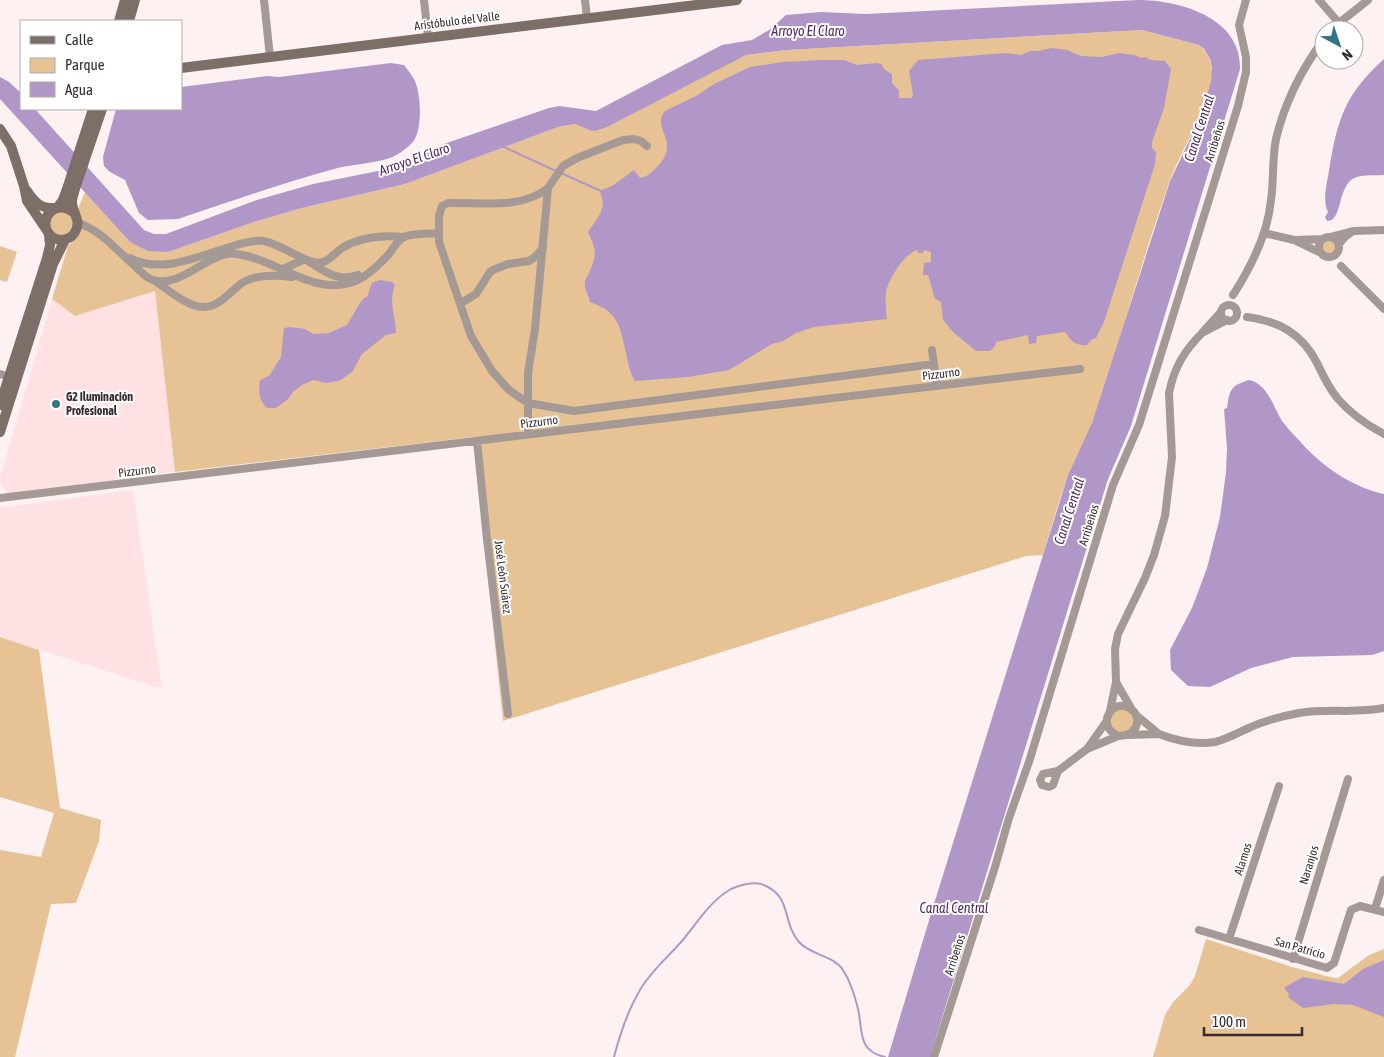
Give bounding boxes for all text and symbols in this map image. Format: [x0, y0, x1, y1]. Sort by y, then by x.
street label: Aristóbulo del Valle [413, 9, 501, 33]
legend [20, 20, 182, 110]
north arrow [1314, 20, 1364, 70]
water label: Arroyo El Claro [770, 23, 845, 39]
text: Calle [65, 31, 94, 48]
text: N [1339, 46, 1356, 64]
text: Parque [65, 56, 105, 73]
text: Agua [65, 81, 93, 98]
water label: Canal Central [1181, 92, 1217, 163]
street label: Arribeños [1202, 119, 1228, 163]
water label: Arroyo El Claro [376, 139, 452, 179]
street label: Pizzurno [921, 365, 961, 383]
place label: G2 Iluminación Profesional [66, 390, 133, 418]
marker: G2 Iluminación Profesional [50, 398, 62, 410]
street label: Pizzurno [519, 413, 559, 431]
street label: Pizzurno [117, 462, 157, 480]
water label: Canal Central [1051, 475, 1087, 546]
street label: Arribeños [1076, 503, 1102, 547]
street label: José León Suárez [492, 540, 515, 615]
street label: Alamos [1231, 841, 1255, 877]
street label: Naranjos [1296, 844, 1322, 886]
water label: Canal Central [919, 900, 989, 916]
street label: Arribeños [942, 933, 968, 977]
street label: San Patricio [1273, 934, 1327, 962]
scale bar [1204, 1004, 1302, 1036]
text: 100 m [1212, 1013, 1246, 1030]

